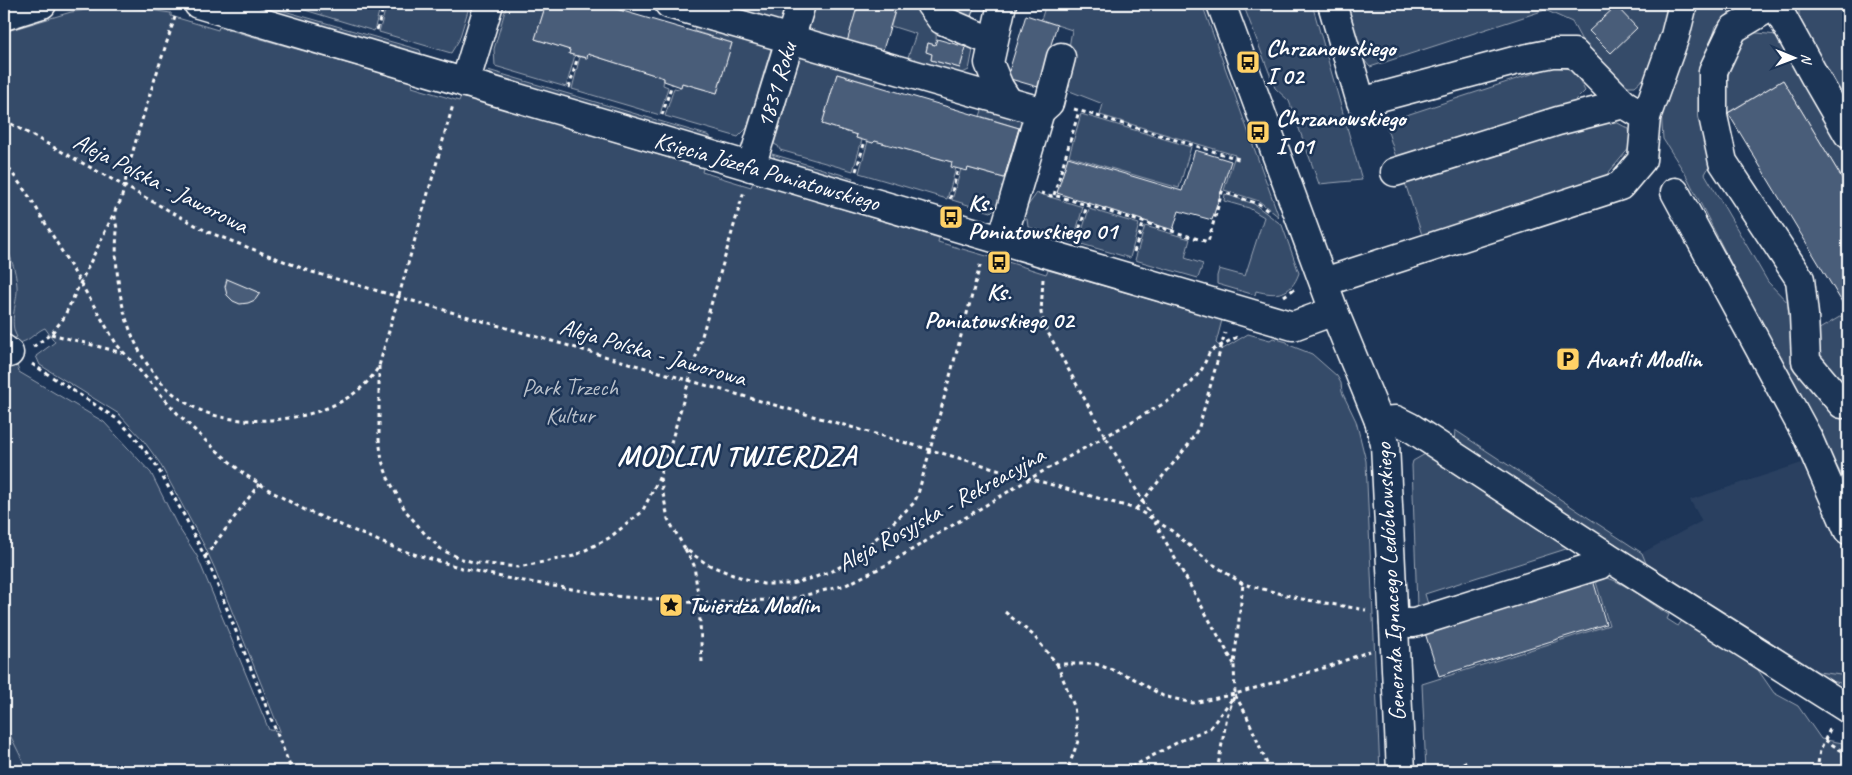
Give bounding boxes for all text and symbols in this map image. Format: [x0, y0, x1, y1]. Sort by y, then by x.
north arrow [1770, 32, 1820, 82]
place label: Chrzanowskiego I 02 [1266, 33, 1398, 91]
street label: 1831 Roku [749, 37, 804, 131]
bus stop icon: Chrzanowskiego I 02 [1235, 49, 1261, 75]
text: N [1798, 54, 1815, 65]
place label: Chrzanowskiego I 01 [1276, 103, 1408, 161]
bus stop icon: Chrzanowskiego I 01 [1245, 119, 1271, 145]
street label: Księcia Józefa Poniatowskiego [651, 125, 884, 218]
street label: Aleja Polska - Jaworowa [69, 126, 255, 241]
place label: Ks. Poniatowskiego 01 [968, 188, 1120, 246]
bus stop icon: Ks. Poniatowskiego 01 [938, 204, 964, 230]
bus stop icon: Ks. Poniatowskiego 02 [986, 249, 1012, 275]
place label: Ks. Poniatowskiego 02 [925, 277, 1076, 335]
street label: Aleja Polska - Jaworowa [556, 311, 751, 393]
place label: Avanti Modlin [1586, 344, 1704, 374]
parking icon: Avanti Modlin [1555, 346, 1581, 372]
park label: Park Trzech Kultur [522, 372, 619, 430]
district label: MODLIN TWIERDZA [617, 437, 858, 474]
street label: Aleja Rosyjska - Rekreacyjna [832, 439, 1051, 578]
street label: Generała Ignacego Ledóchowskiego [1368, 441, 1412, 722]
place label: Twierdza Modlin [688, 590, 820, 620]
place icon: Twierdza Modlin [658, 592, 684, 618]

